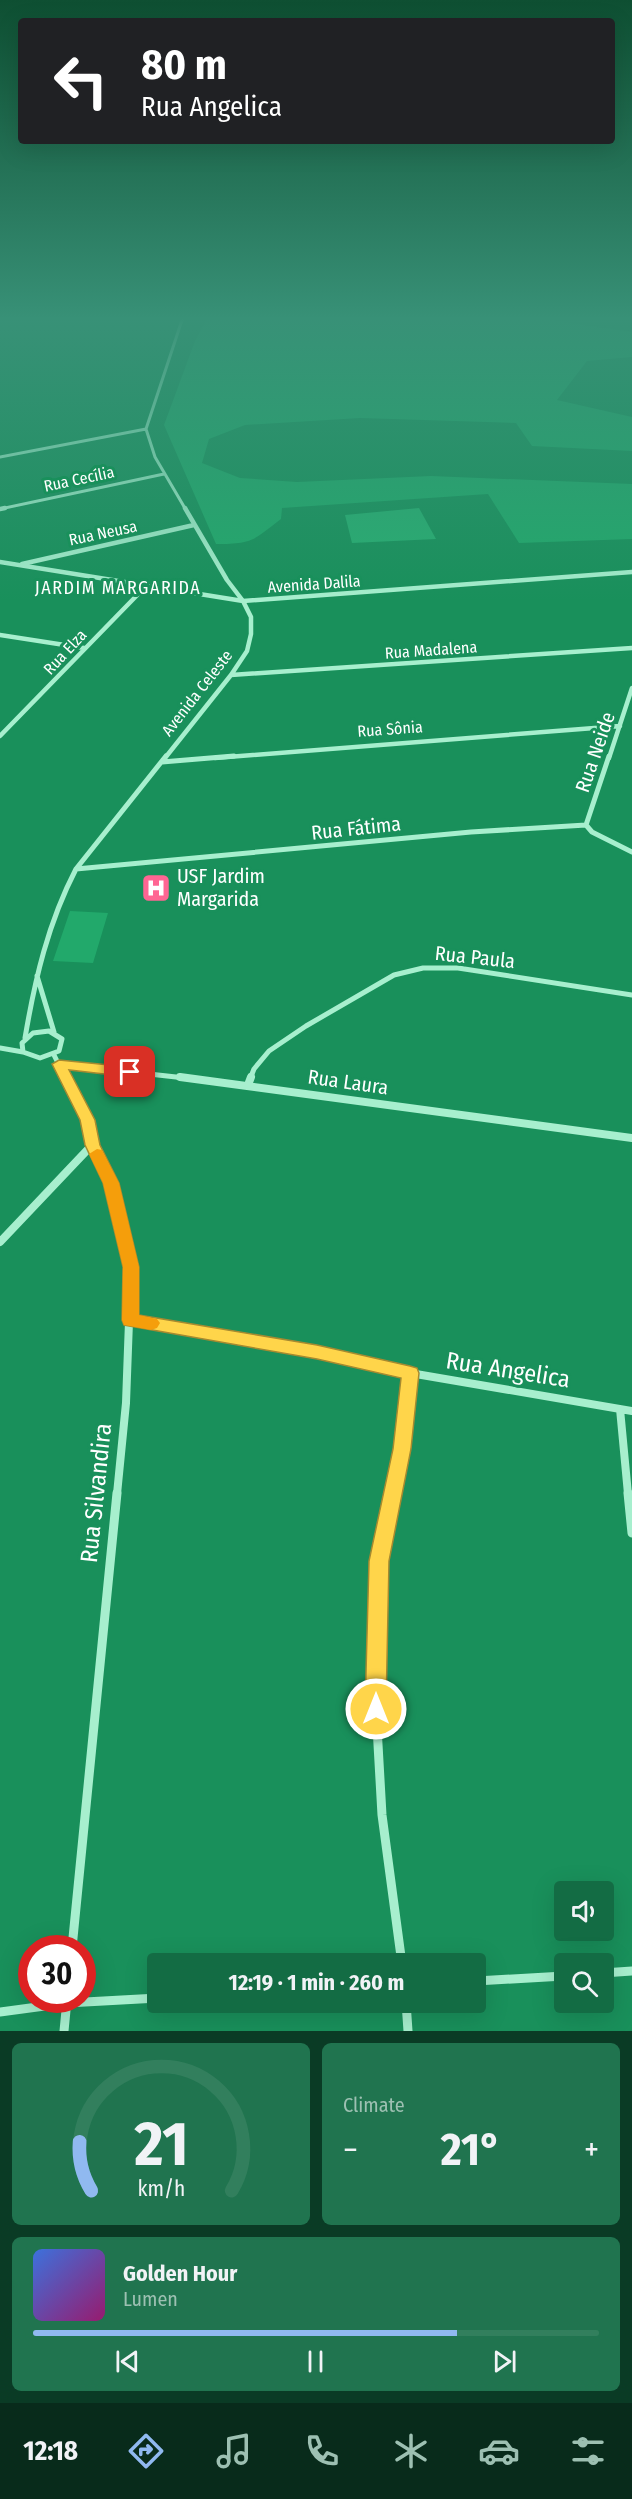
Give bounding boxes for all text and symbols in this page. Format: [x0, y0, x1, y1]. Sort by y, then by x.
text: 80 m [141, 40, 227, 90]
icon: left [42, 42, 120, 120]
text: Rua Angelica [141, 91, 282, 123]
street label: Rua Cecília [42, 462, 116, 496]
street label: Rua Neusa [67, 516, 139, 549]
street label: Avenida Dalila [267, 571, 361, 597]
district label: JARDIM MARGARIDA [35, 577, 201, 599]
street label: Rua Elza [39, 626, 91, 678]
street label: Rua Madalena [384, 637, 478, 663]
street label: Avenida Celeste [158, 646, 236, 740]
street label: Rua Neide [570, 709, 620, 795]
street label: Rua Sônia [357, 717, 423, 741]
street label: Rua Fátima [310, 811, 402, 845]
place label: USF Jardim Margarida [177, 864, 265, 911]
hospital icon: USF Jardim Margarida [140, 872, 172, 904]
street label: Rua Paula [434, 941, 516, 973]
pin [104, 1046, 155, 1097]
icon: arrive [113, 1055, 146, 1088]
street label: Rua Laura [306, 1064, 390, 1100]
street label: Rua Angelica [444, 1346, 572, 1394]
street label: Rua Silvandira [75, 1422, 117, 1564]
position arrow [344, 1677, 408, 1741]
map controls [554, 1881, 614, 2013]
button: sound [554, 1881, 614, 1941]
speed limit sign: 30 [18, 1935, 96, 2013]
button: search [554, 1953, 614, 2013]
text: 12:19 · 1 min · 260 m [229, 1969, 404, 1996]
text: Climate [343, 2093, 405, 2117]
text: 21 [133, 2107, 188, 2182]
text: 21° [441, 2123, 501, 2177]
text: − [343, 2130, 358, 2170]
text: + [584, 2130, 599, 2170]
text: km/h [137, 2176, 185, 2202]
text: Golden Hour [123, 2260, 237, 2287]
text: Lumen [123, 2287, 178, 2311]
icon: previous [111, 2345, 144, 2378]
icon: pause [299, 2345, 332, 2378]
icon: next [488, 2345, 521, 2378]
icon: directions [125, 2430, 167, 2472]
icon: music [213, 2430, 255, 2472]
icon: phone [301, 2430, 343, 2472]
icon: climate [390, 2430, 432, 2472]
icon: car [478, 2430, 520, 2472]
icon: filters [567, 2430, 609, 2472]
text: 12:18 [23, 2435, 78, 2467]

